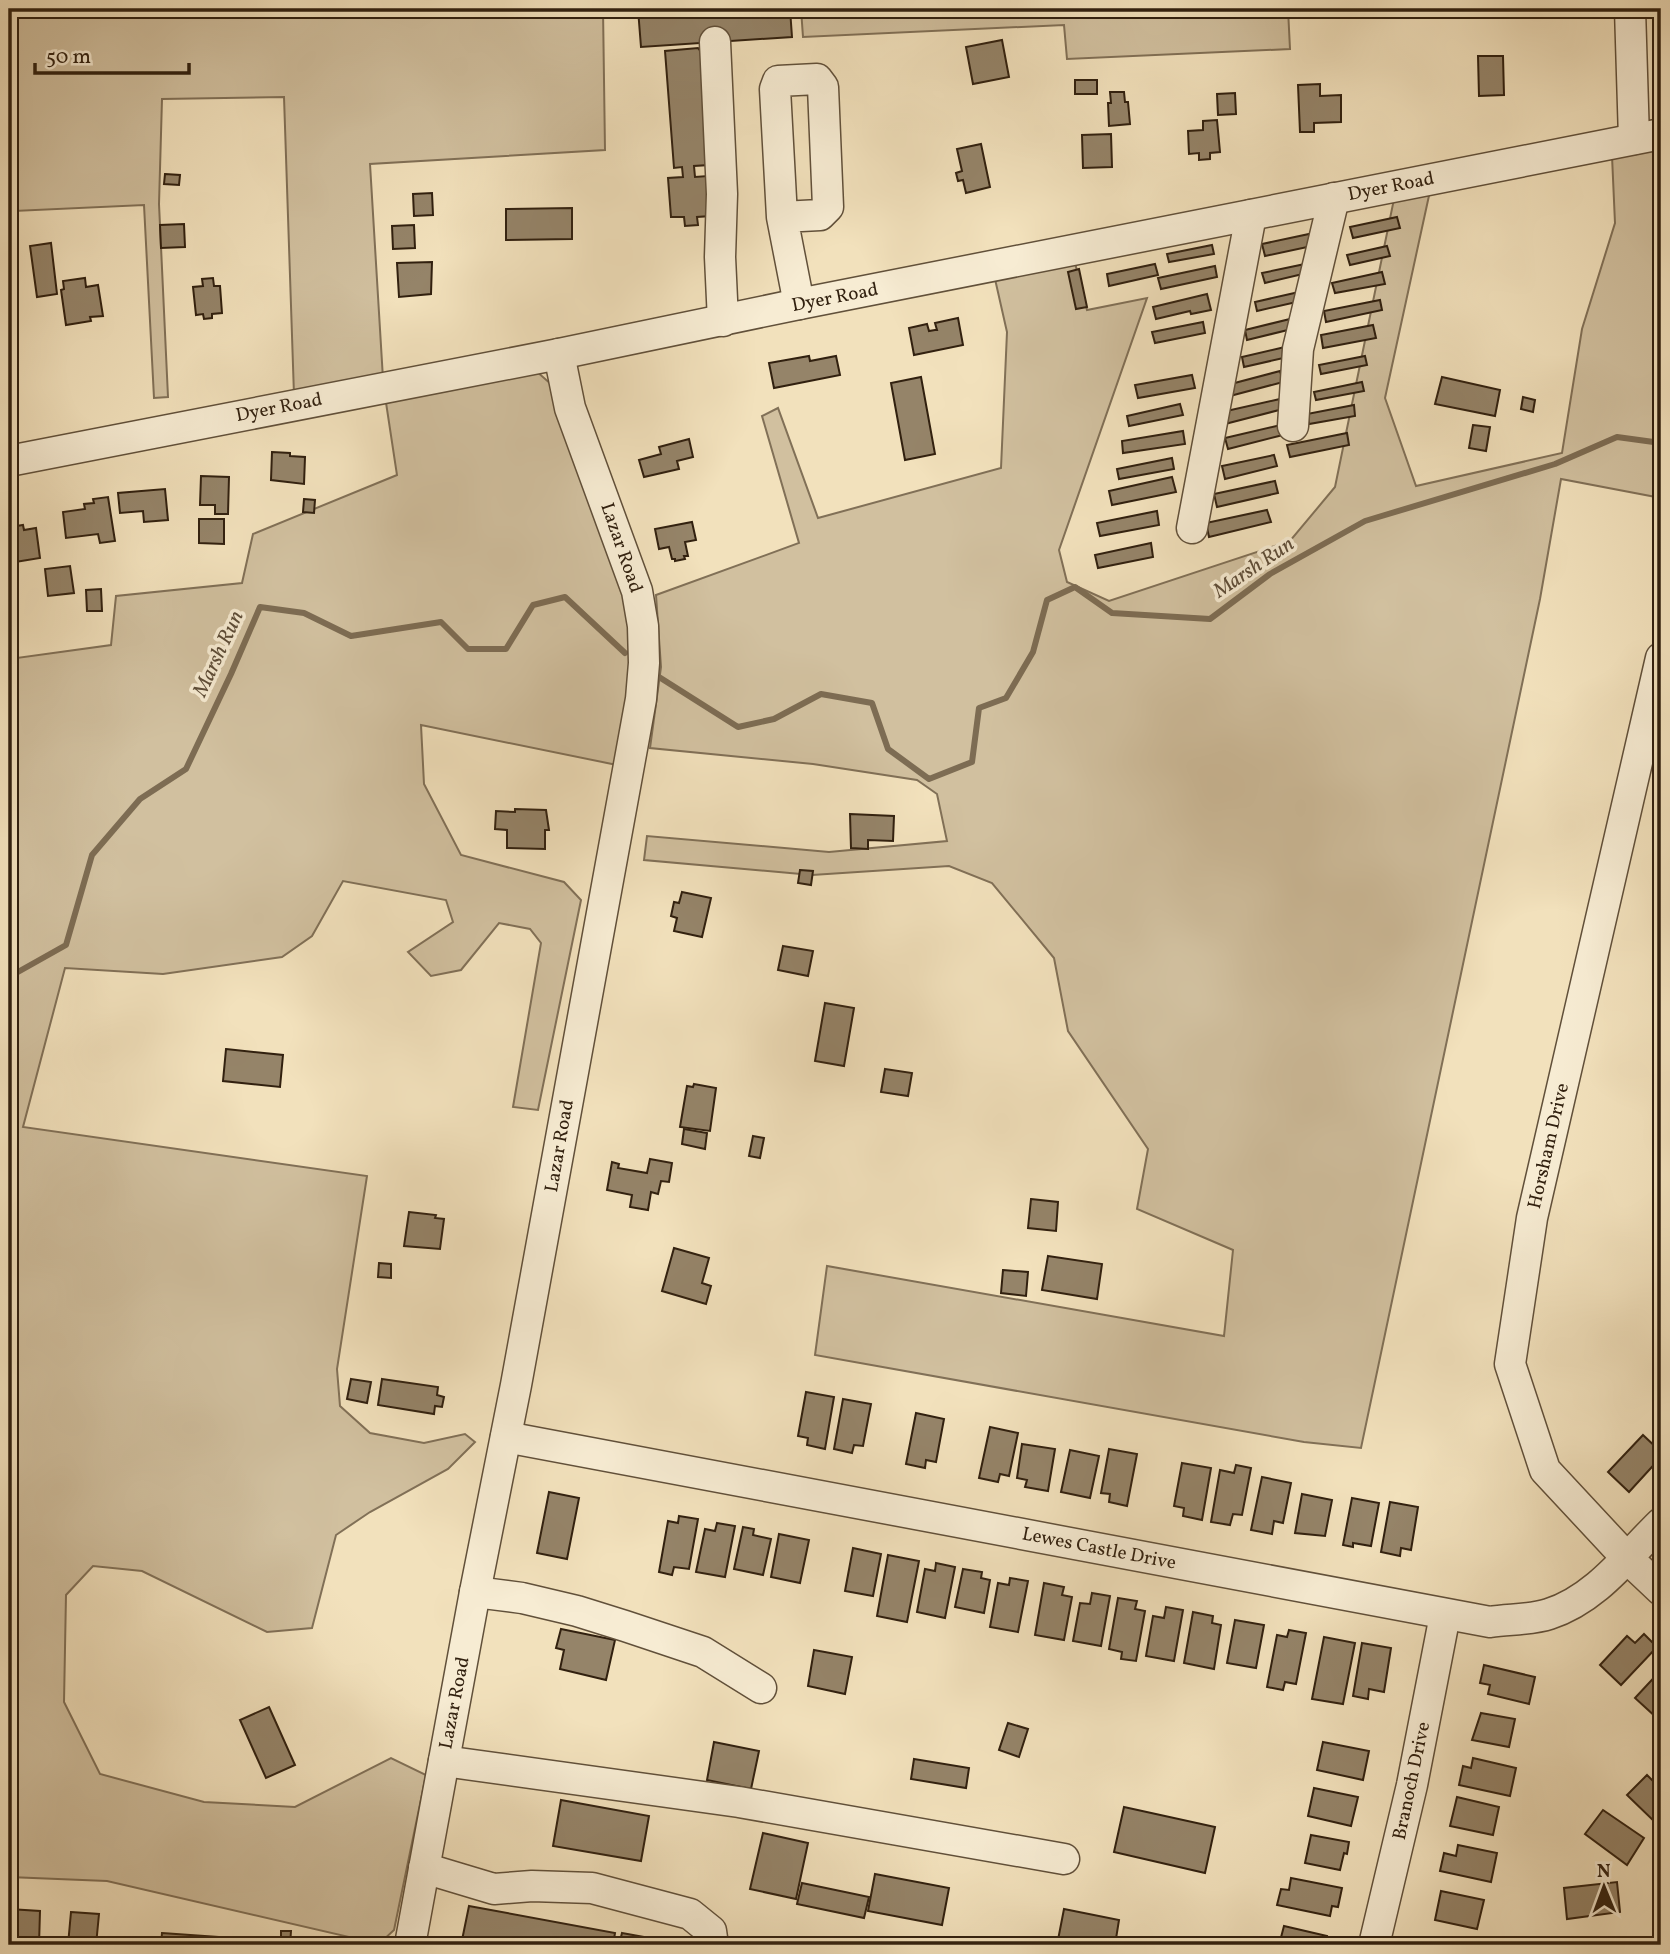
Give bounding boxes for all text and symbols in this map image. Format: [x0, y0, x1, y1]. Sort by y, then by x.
scale bar [35, 32, 189, 76]
text: 50 m [46, 43, 91, 72]
street label: Dyer Road [1346, 166, 1436, 208]
street label: Dyer Road [790, 277, 880, 319]
street label: Dyer Road [234, 387, 324, 429]
street label: Lazar Road [593, 499, 649, 597]
water label: Marsh Run [1207, 530, 1300, 606]
water label: Marsh Run [186, 606, 252, 703]
street label: Horsham Drive [1522, 1081, 1576, 1211]
street label: Lazar Road [539, 1098, 581, 1194]
street label: Lewes Castle Drive [1020, 1521, 1178, 1577]
street label: Lazar Road [433, 1655, 477, 1751]
street label: Branoch Drive [1387, 1719, 1437, 1843]
north arrow [1568, 1853, 1638, 1923]
text: N [1597, 1859, 1611, 1885]

